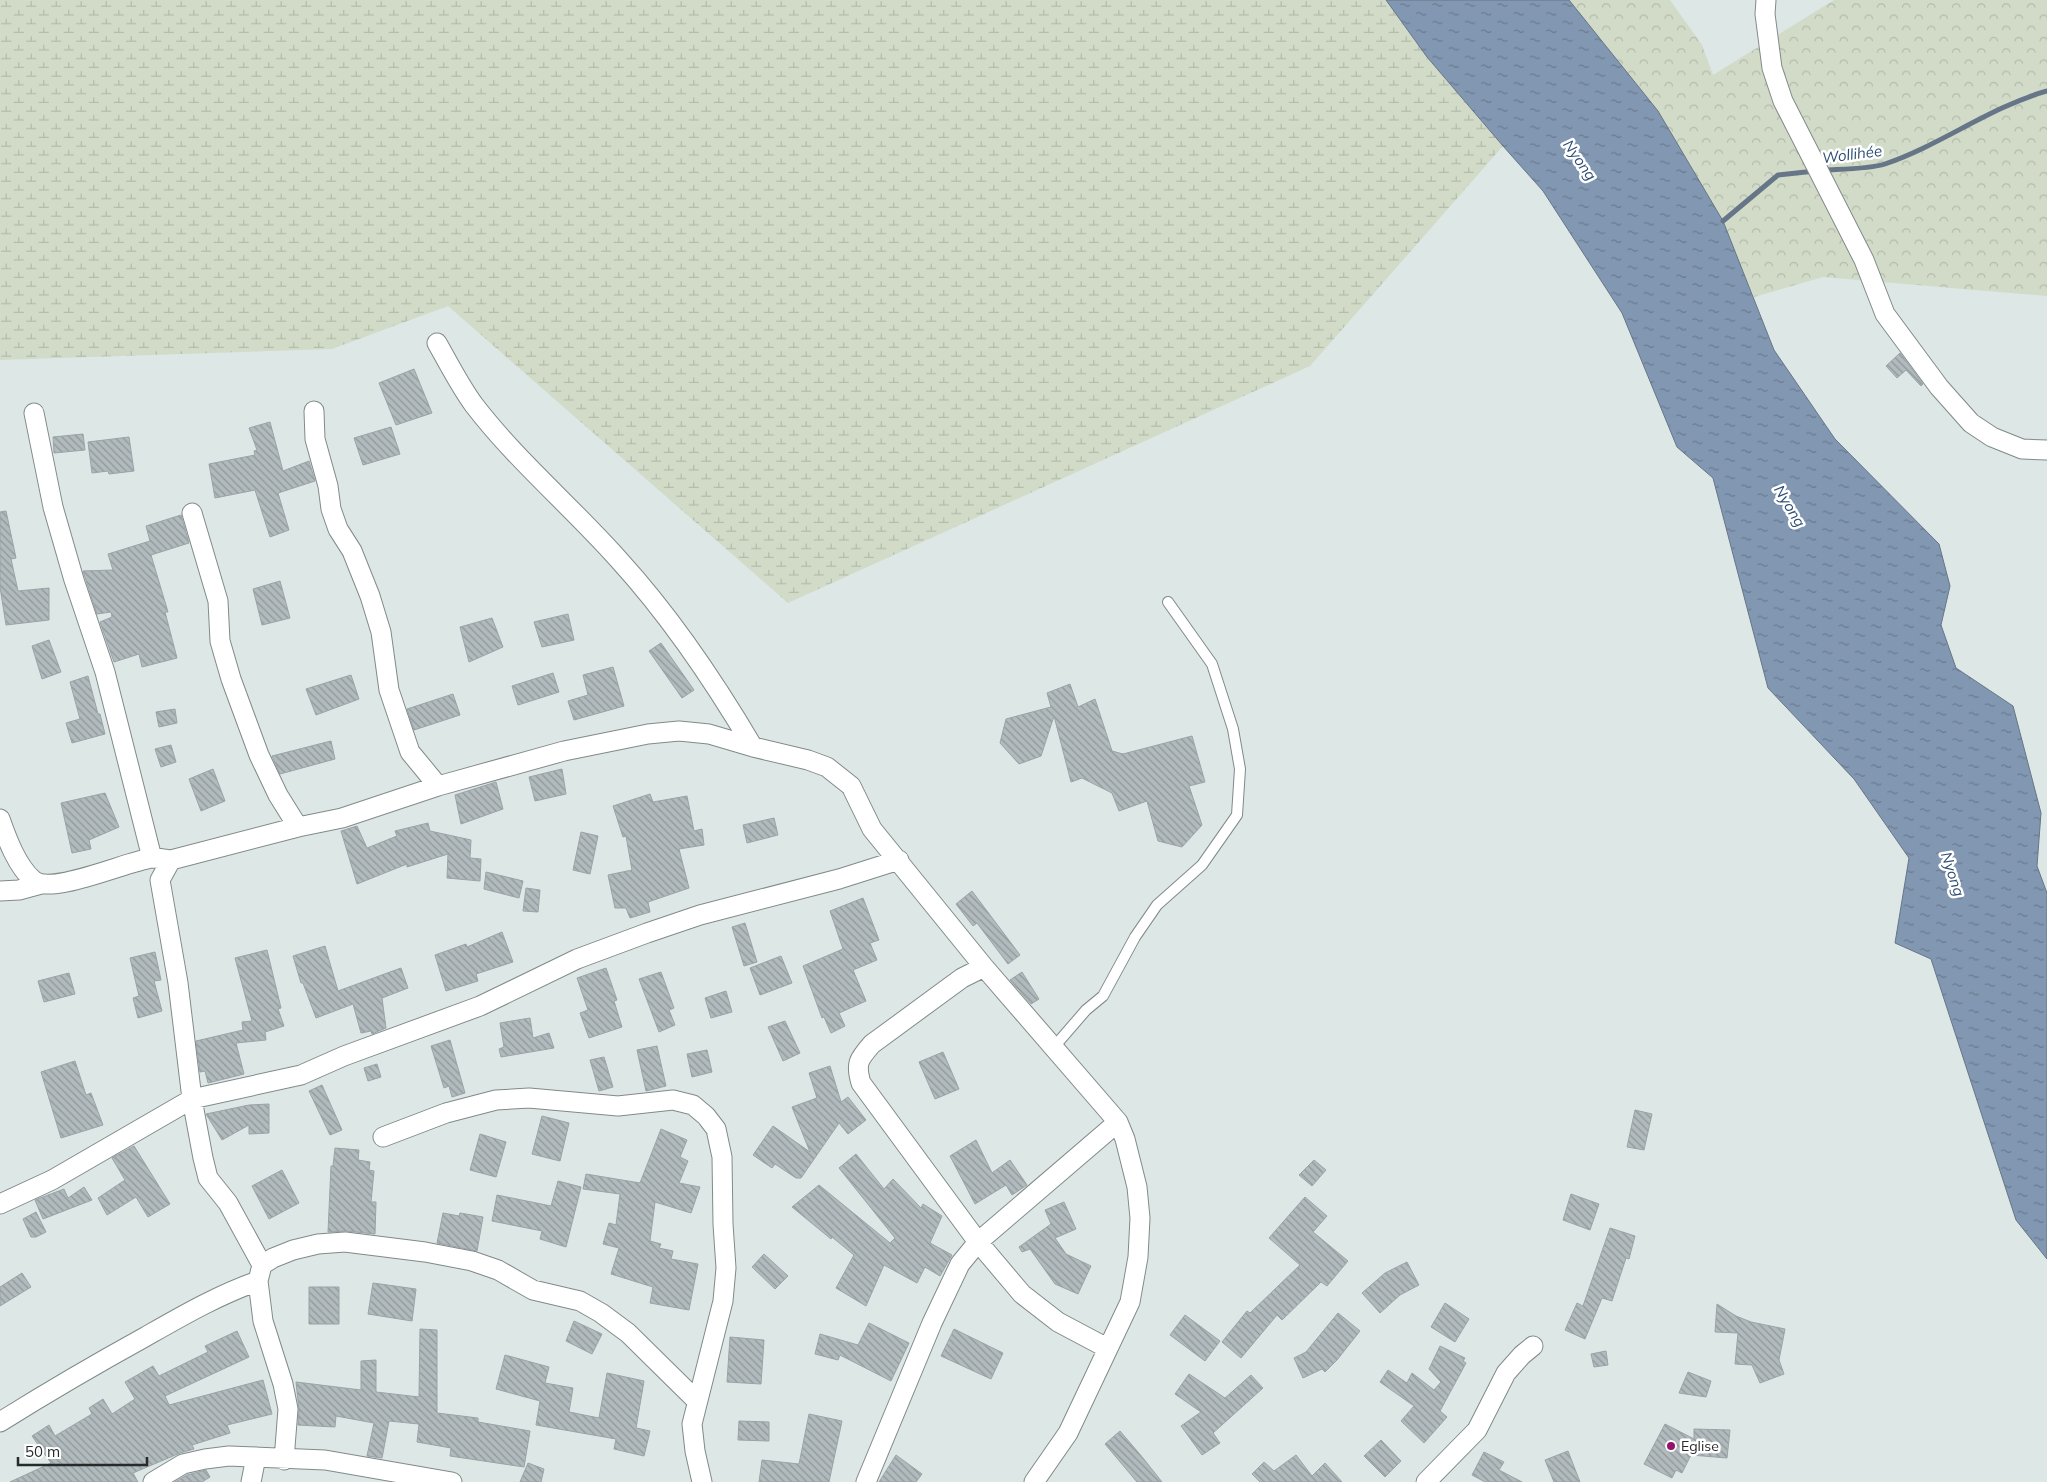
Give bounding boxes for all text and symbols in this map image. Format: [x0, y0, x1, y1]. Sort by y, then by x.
water label: Nyong [1559, 136, 1601, 184]
water label: Wollihée [1821, 141, 1883, 167]
water label: Nyong [1770, 482, 1810, 530]
water label: Nyong [1937, 849, 1969, 899]
scale bar [18, 1434, 146, 1466]
place label: Eglise [1681, 1437, 1719, 1455]
marker: Eglise [1665, 1440, 1677, 1452]
text: 50 m [25, 1442, 60, 1461]

